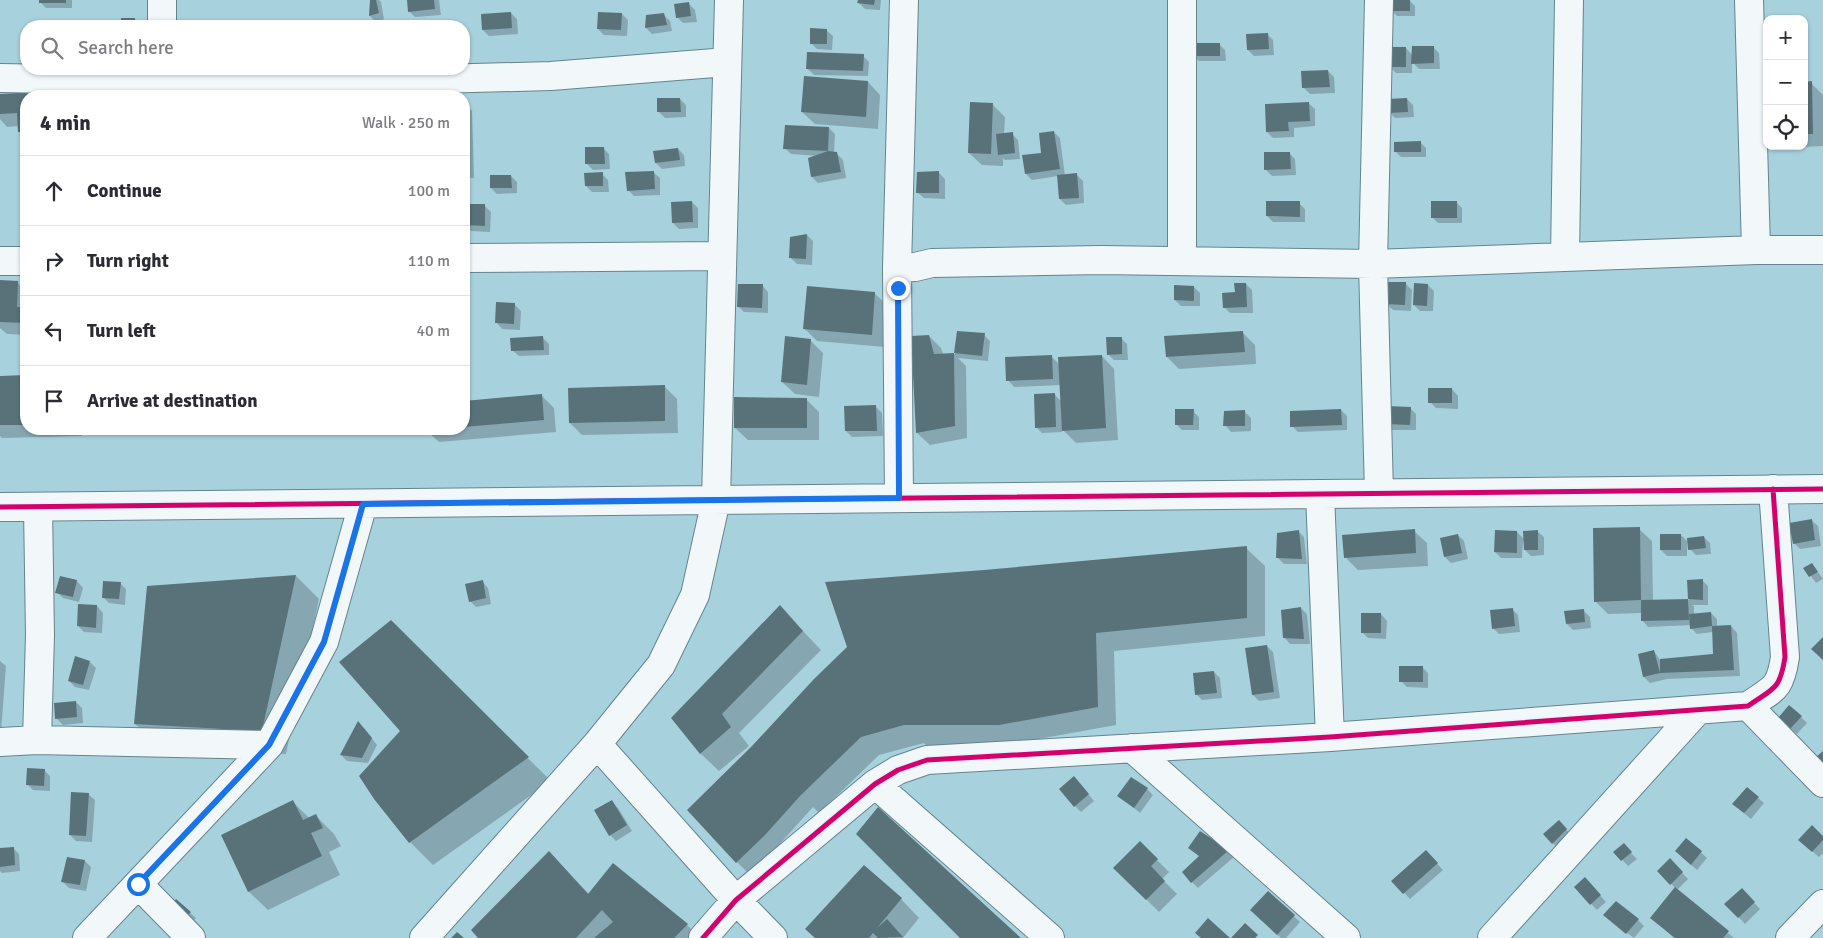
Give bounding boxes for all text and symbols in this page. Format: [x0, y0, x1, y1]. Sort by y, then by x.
map controls [1763, 15, 1808, 150]
button: + [1763, 15, 1808, 60]
search box [20, 20, 470, 75]
icon: search [38, 34, 66, 62]
text: Search here [78, 36, 174, 60]
button: − [1763, 60, 1808, 105]
button: locate [1763, 105, 1808, 150]
text: 4 min [40, 110, 91, 136]
text: Walk · 250 m [362, 113, 450, 133]
icon: ahead [40, 177, 68, 205]
text: Continue [87, 179, 162, 203]
text: 100 m [408, 181, 450, 201]
icon: right [40, 247, 68, 275]
text: Turn right [87, 249, 169, 273]
text: 110 m [408, 251, 450, 271]
route end [887, 277, 910, 300]
icon: left [40, 317, 68, 345]
text: Turn left [87, 319, 156, 343]
text: 40 m [416, 321, 450, 341]
icon: arrive [40, 387, 68, 415]
text: Arrive at destination [87, 389, 258, 413]
route start [127, 873, 150, 896]

